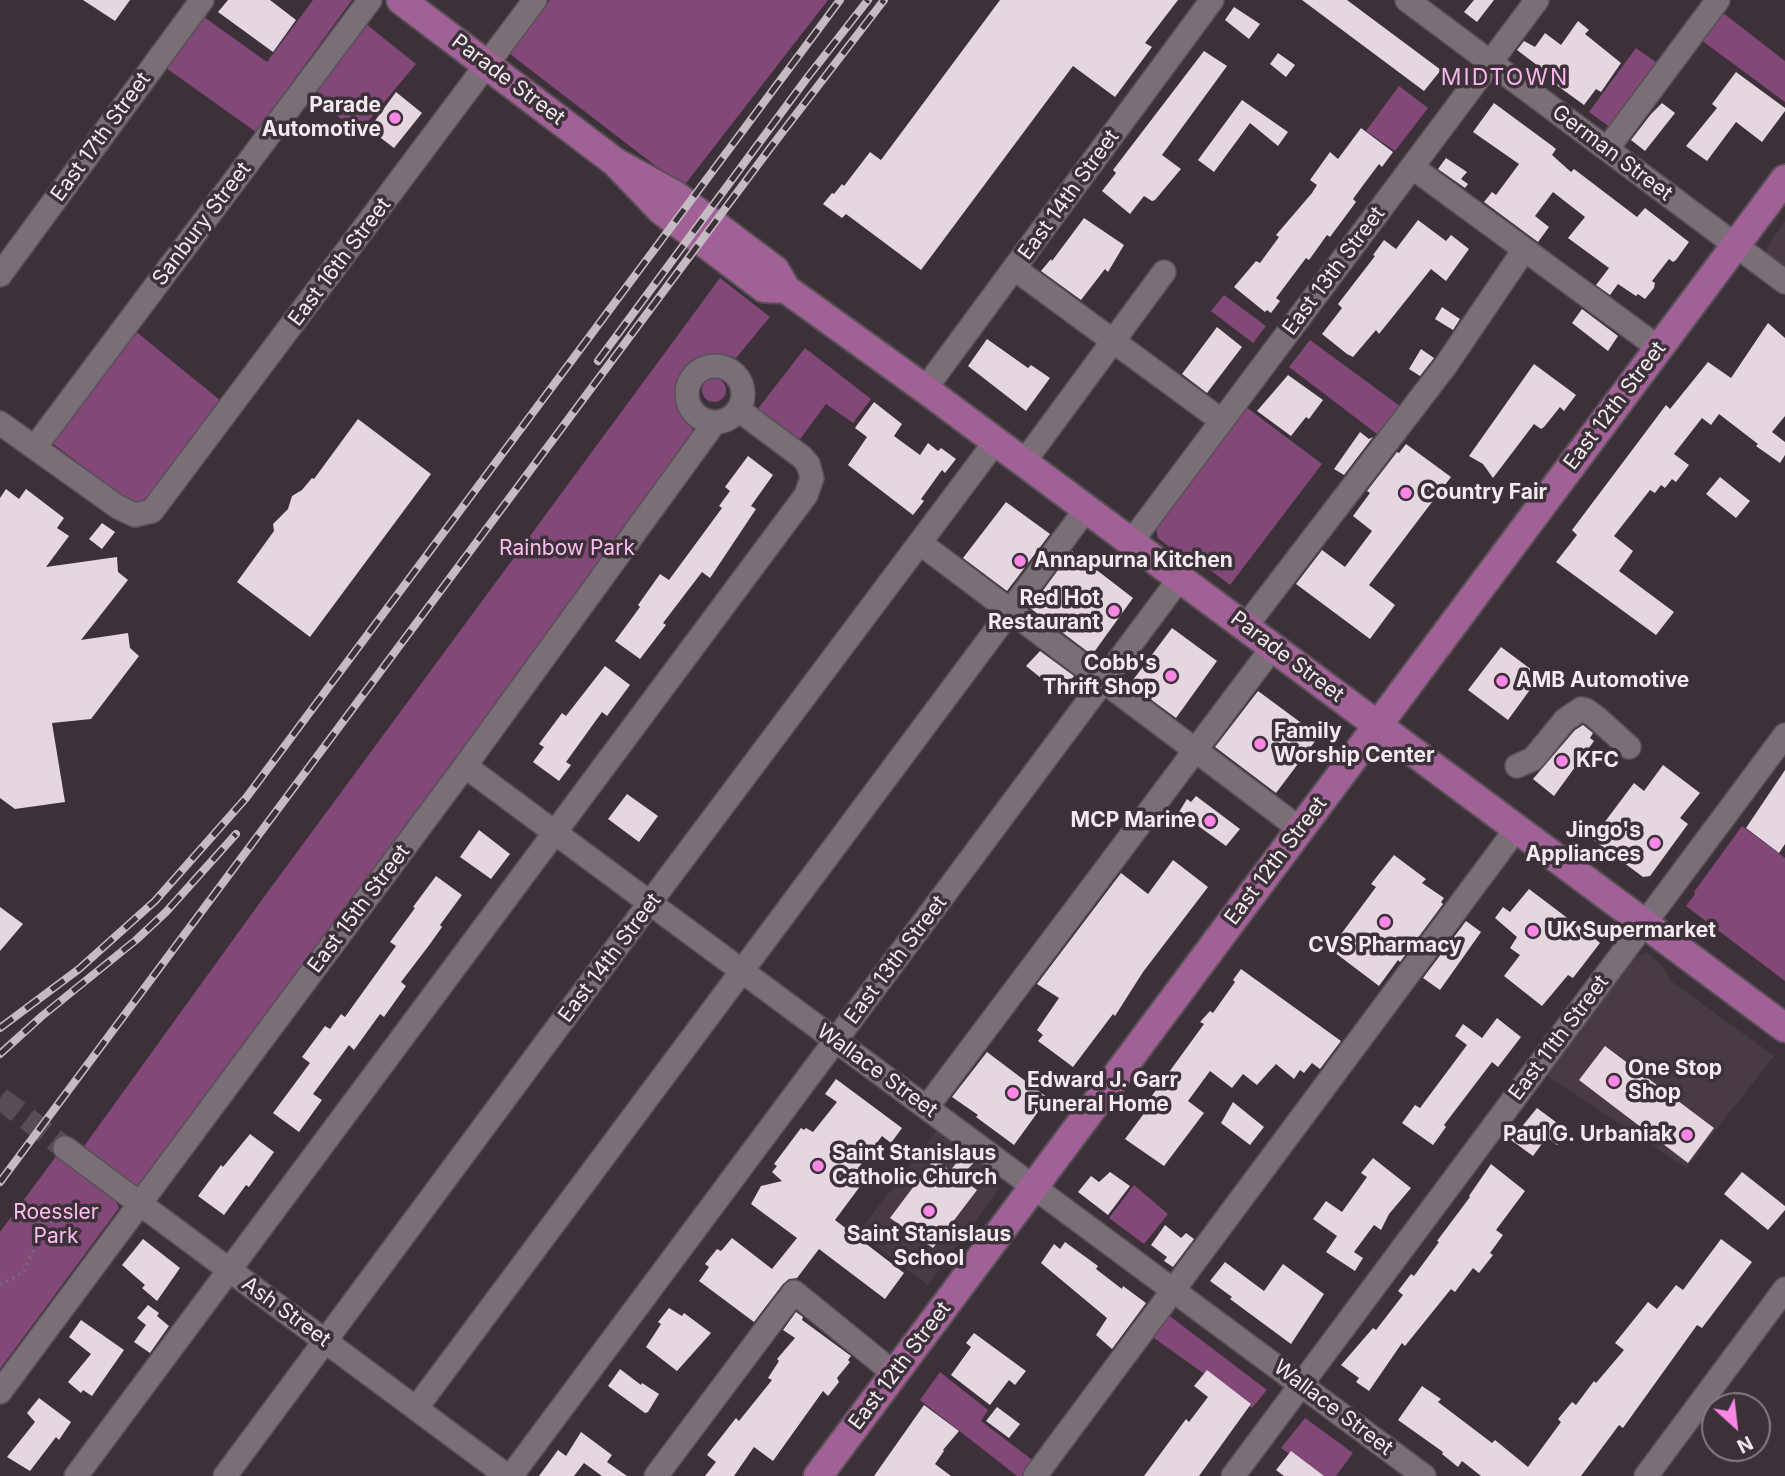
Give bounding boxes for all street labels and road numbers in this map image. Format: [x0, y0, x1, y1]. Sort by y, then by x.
street label: Parade Street [446, 29, 570, 131]
street label: East 17th Street [46, 68, 156, 206]
street label: German Street [1547, 100, 1677, 206]
street label: East 14th Street [1013, 125, 1125, 265]
street label: Sanbury Street [147, 157, 257, 291]
street label: East 16th Street [284, 193, 396, 331]
street label: East 13th Street [1278, 202, 1390, 340]
street label: East 12th Street [1559, 337, 1671, 475]
street label: Parade Street [1225, 606, 1349, 708]
street label: East 12th Street [1220, 792, 1332, 930]
street label: East 15th Street [303, 840, 415, 978]
street label: East 14th Street [553, 889, 667, 1027]
street label: East 13th Street [840, 891, 952, 1029]
street label: East 11th Street [1504, 970, 1614, 1106]
street label: Wallace Street [812, 1019, 942, 1123]
street label: Ash Street [237, 1271, 335, 1353]
street label: East 12th Street [844, 1297, 956, 1435]
street label: Wallace Street [1268, 1355, 1398, 1461]

